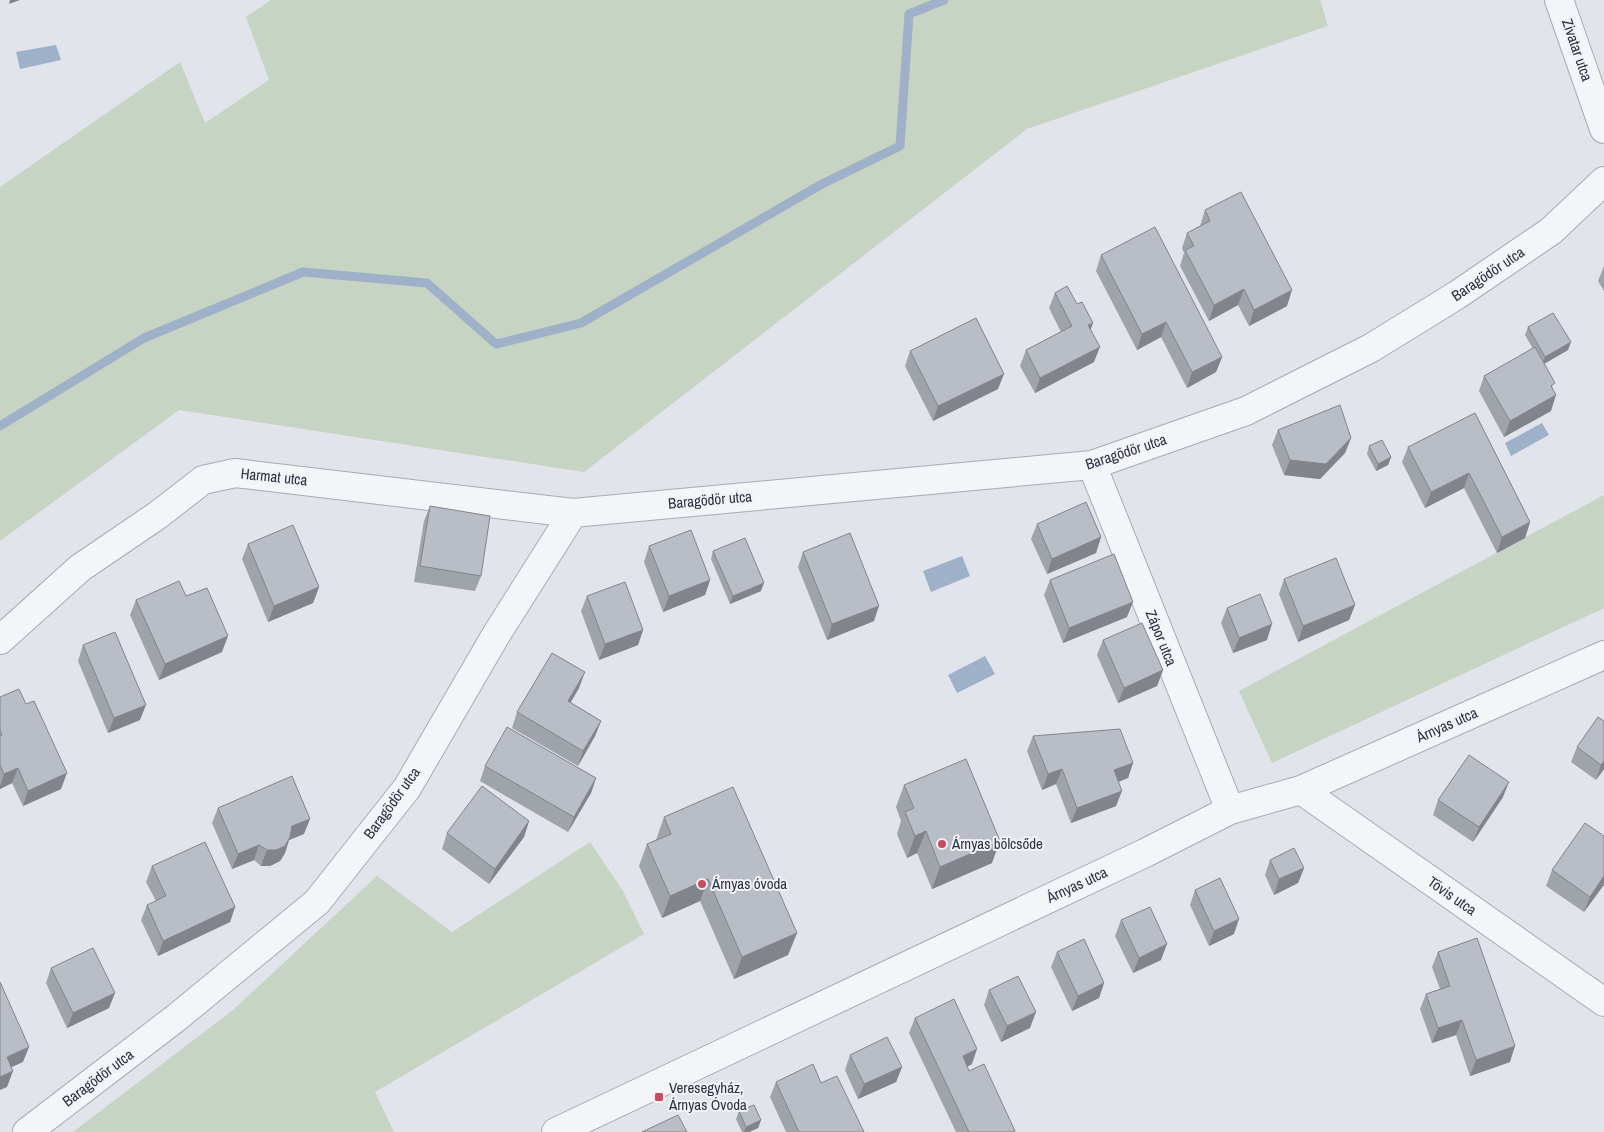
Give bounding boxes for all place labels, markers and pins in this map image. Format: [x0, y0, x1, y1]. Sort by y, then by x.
place label: Árnyas bölcsőde [951, 833, 1043, 854]
marker: Árnyas bölcsőde [936, 838, 948, 850]
place label: Árnyas óvoda [711, 873, 787, 894]
marker: Árnyas óvoda [696, 878, 708, 890]
place label: Veresegyház, Árnyas Óvoda [668, 1077, 747, 1115]
marker: Veresegyház, Árnyas Óvoda [653, 1091, 665, 1103]

